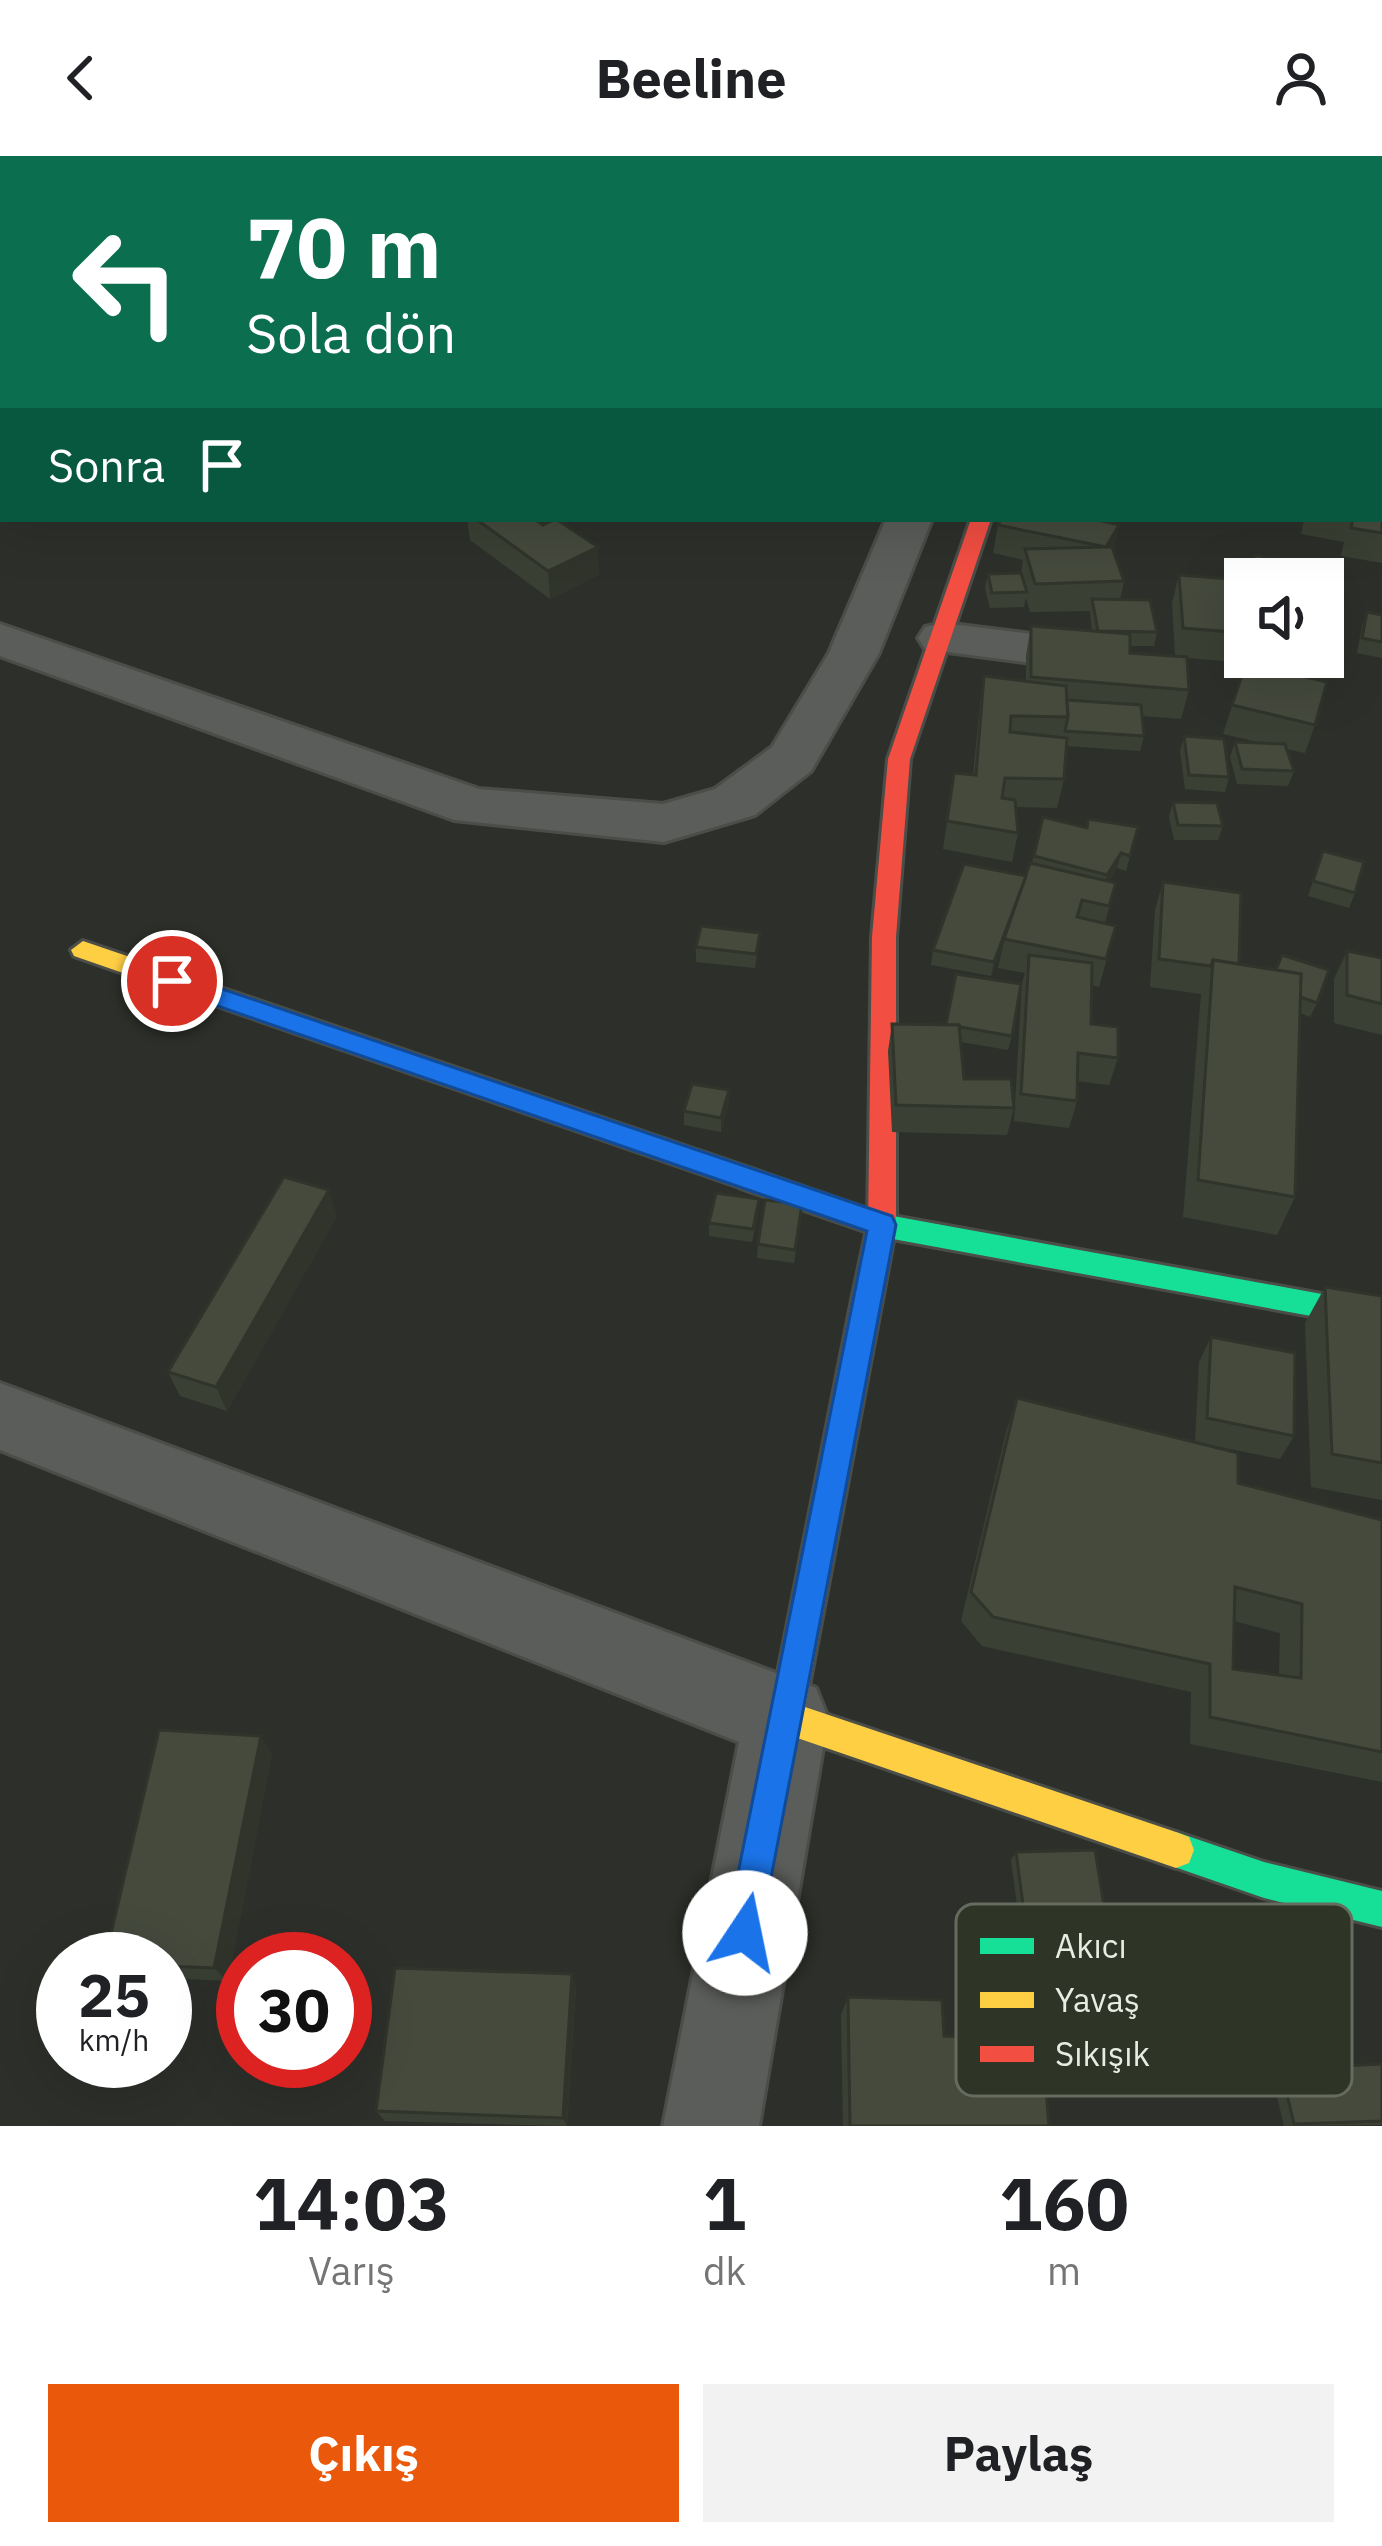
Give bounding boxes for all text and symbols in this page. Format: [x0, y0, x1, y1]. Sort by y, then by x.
text: Beeline [595, 43, 787, 113]
icon: back [48, 45, 114, 111]
icon: person [1268, 45, 1334, 111]
text: 70 m [246, 192, 442, 301]
icon: left [48, 204, 204, 360]
text: Sola dön [246, 298, 456, 368]
icon: arrive [189, 432, 255, 498]
text: Sonra [48, 436, 165, 494]
map controls [1224, 558, 1344, 678]
button: sound [1224, 558, 1344, 678]
pin [121, 930, 223, 1032]
icon: arrive [139, 948, 205, 1014]
position arrow [682, 1870, 808, 1996]
legend [956, 1904, 1352, 2096]
text: Akıcı [1055, 1924, 1127, 1967]
speed limit sign: 30 [216, 1932, 372, 2088]
text: 25 [78, 1955, 150, 2034]
text: Yavaş [1055, 1978, 1140, 2021]
text: km/h [79, 2020, 149, 2059]
text: Sıkışık [1055, 2032, 1150, 2075]
text: 14:03 [253, 2156, 450, 2250]
text: 1 [703, 2156, 746, 2250]
text: 160 [999, 2156, 1129, 2250]
text: Varış [308, 2245, 395, 2296]
text: dk [703, 2245, 746, 2296]
text: m [1047, 2245, 1081, 2296]
button: Çıkış [48, 2384, 679, 2522]
button: Paylaş [703, 2384, 1334, 2522]

